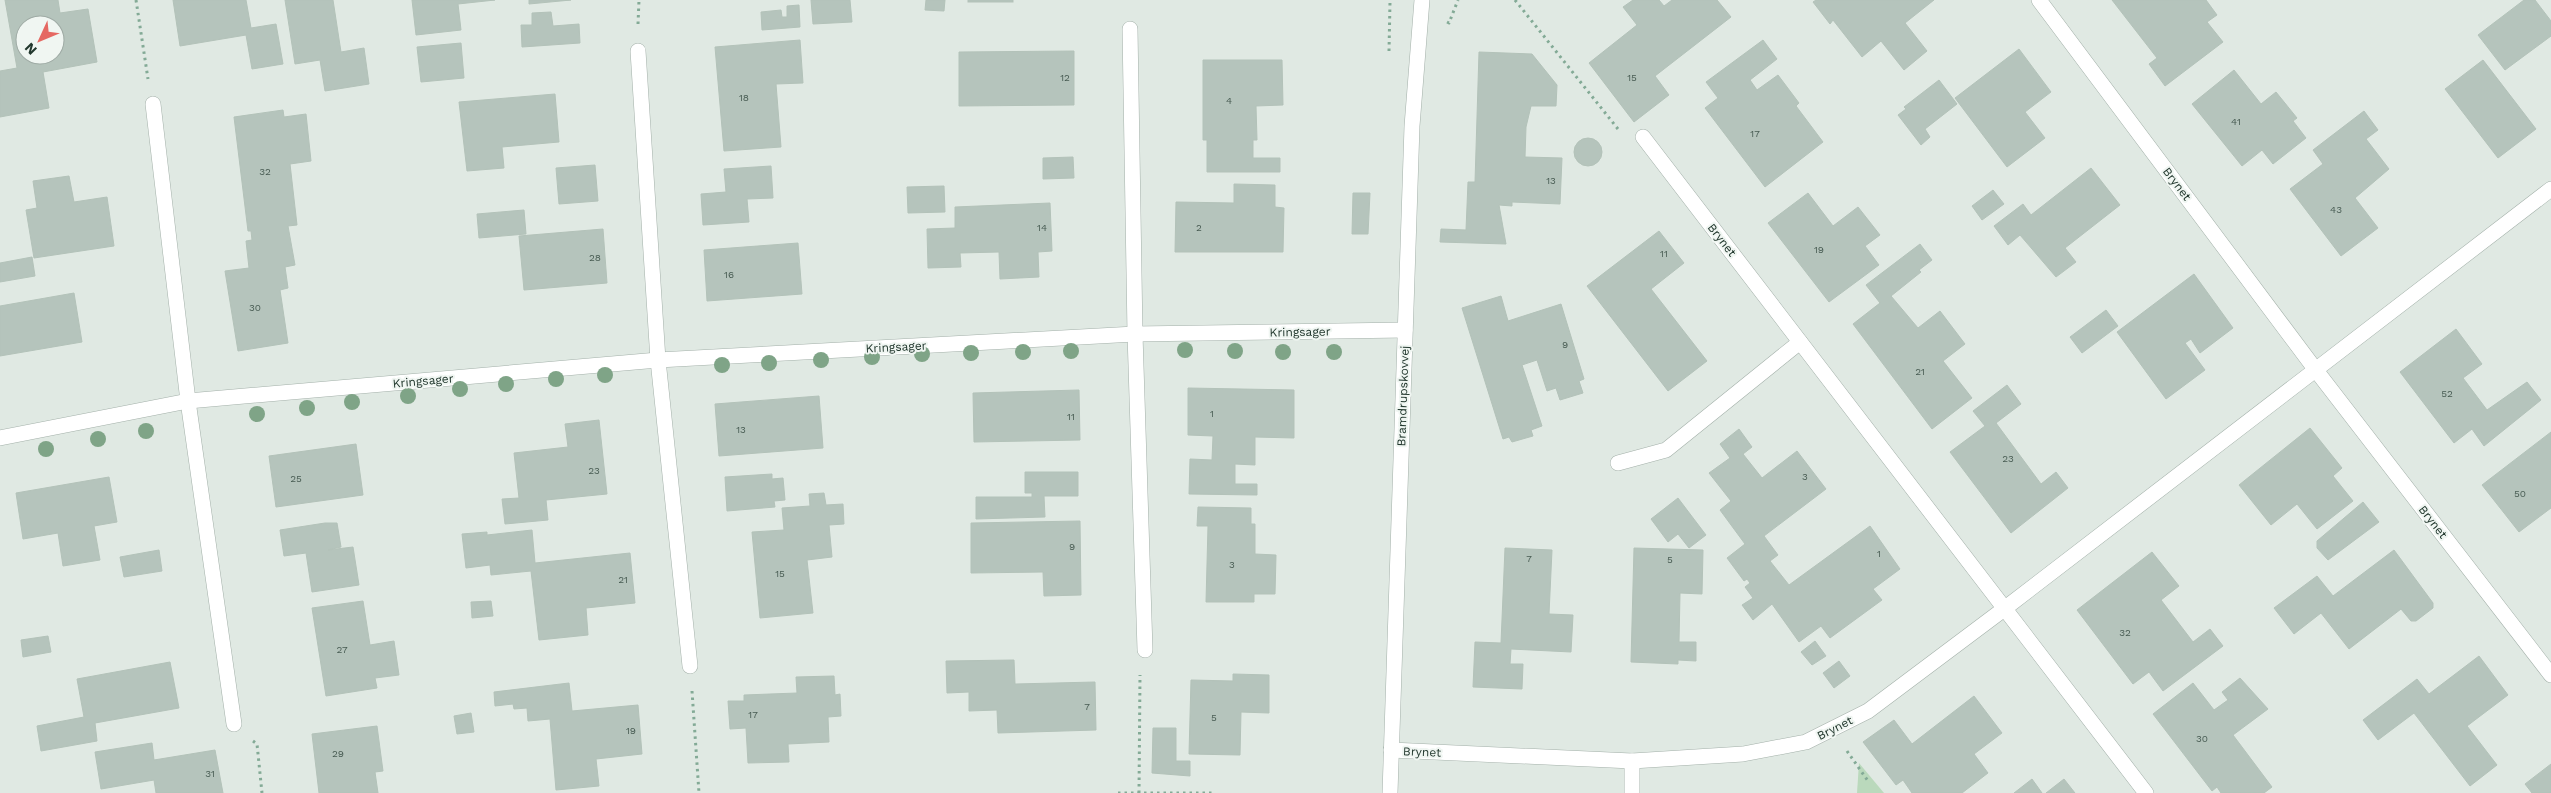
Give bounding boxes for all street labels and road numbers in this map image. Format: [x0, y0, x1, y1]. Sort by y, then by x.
street label: Brynet [2160, 165, 2194, 203]
street label: Brynet [1705, 221, 1739, 259]
street label: Kringsager [1269, 324, 1331, 340]
street label: Kringsager [865, 338, 927, 356]
street label: Bramdrupskovvej [1394, 345, 1412, 447]
street label: Kringsager [392, 371, 454, 391]
street label: Brynet [2416, 503, 2450, 541]
street label: Brynet [1815, 713, 1855, 743]
street label: Brynet [1403, 744, 1441, 760]

